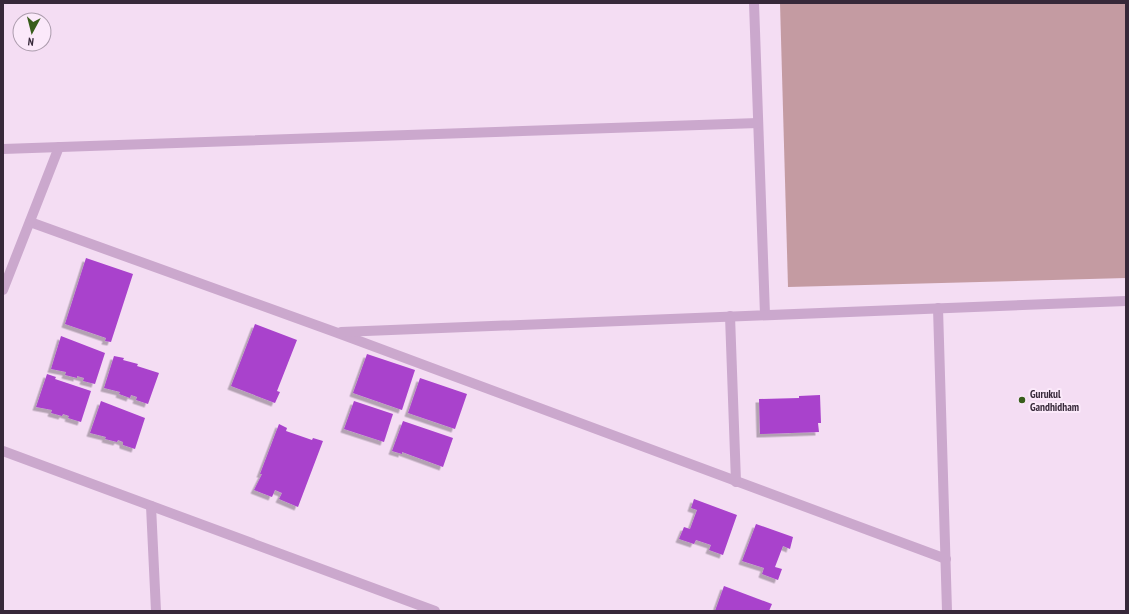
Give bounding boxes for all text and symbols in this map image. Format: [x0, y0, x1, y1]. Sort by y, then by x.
north arrow [12, 12, 52, 52]
text: N [27, 35, 35, 49]
place label: Gurukul Gandhidham [1030, 387, 1079, 414]
marker: Gurukul Gandhidham [1017, 395, 1027, 405]

